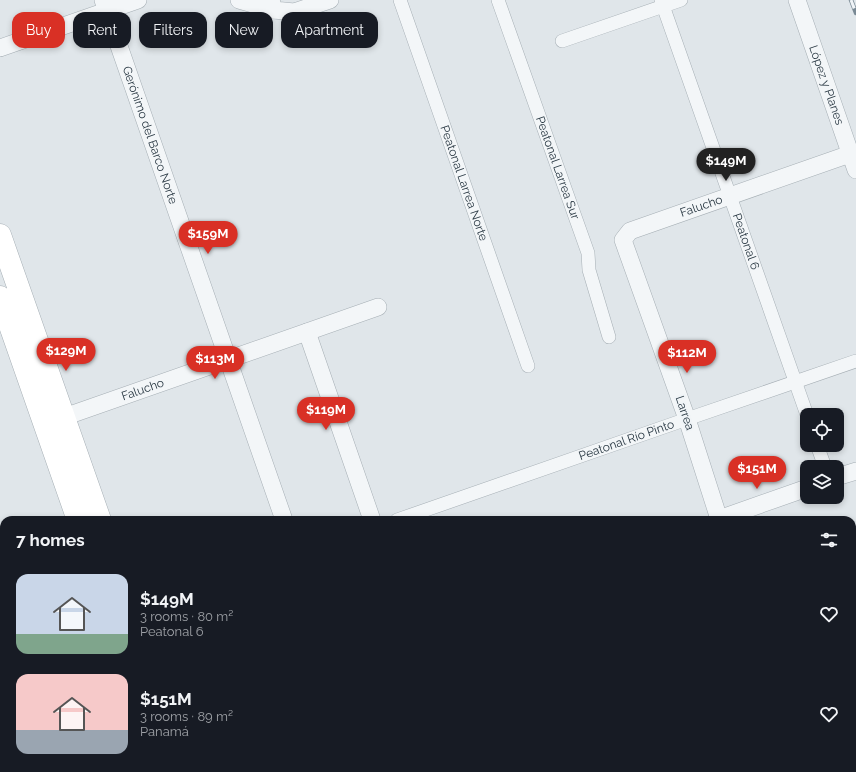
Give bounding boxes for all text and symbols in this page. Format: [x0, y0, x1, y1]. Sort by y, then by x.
chip: Buy [12, 12, 65, 48]
chip: Rent [73, 12, 131, 48]
chip: Filters [139, 12, 207, 48]
chip: New [215, 12, 273, 48]
chip: Apartment [281, 12, 378, 48]
street label: López y Planes [806, 43, 847, 127]
street label: Gerónimo del Barco Norte [120, 64, 180, 206]
street label: Peatonal Larrea Sur [533, 114, 583, 222]
street label: Peatonal Larrea Norte [437, 123, 491, 243]
pin: $149M [698, 148, 754, 182]
text: $149M [706, 153, 747, 168]
street label: Falucho [678, 192, 724, 220]
street label: Peatonal 6 [730, 211, 762, 272]
pin: $159M [180, 221, 236, 255]
text: $159M [188, 226, 228, 241]
pin: $129M [38, 338, 94, 372]
pin: $112M [659, 340, 715, 374]
text: $129M [46, 343, 86, 358]
text: $112M [667, 345, 707, 360]
pin: $113M [187, 346, 243, 380]
text: $113M [195, 351, 235, 366]
street label: Falucho [120, 376, 166, 403]
street label: Larrea [673, 394, 697, 432]
pin: $119M [298, 397, 354, 431]
text: $119M [306, 402, 346, 417]
map controls [800, 408, 844, 504]
button: locate [800, 408, 844, 452]
street label: Peatonal Río Pinto [577, 417, 676, 463]
pin: $151M [729, 456, 785, 490]
button: layers [800, 460, 844, 504]
text: $151M [737, 461, 777, 476]
icon: filters [818, 529, 840, 551]
text: 7 homes [16, 530, 85, 550]
text: $149M [140, 589, 194, 609]
icon: home [48, 590, 96, 638]
icon: heart [818, 603, 840, 625]
text: 3 rooms · 80 m² [140, 609, 233, 624]
text: Peatonal 6 [140, 624, 204, 639]
text: $151M [140, 689, 192, 709]
icon: home [48, 690, 96, 738]
icon: heart [818, 703, 840, 725]
text: 3 rooms · 89 m² [140, 709, 233, 724]
text: Panamá [140, 724, 189, 739]

